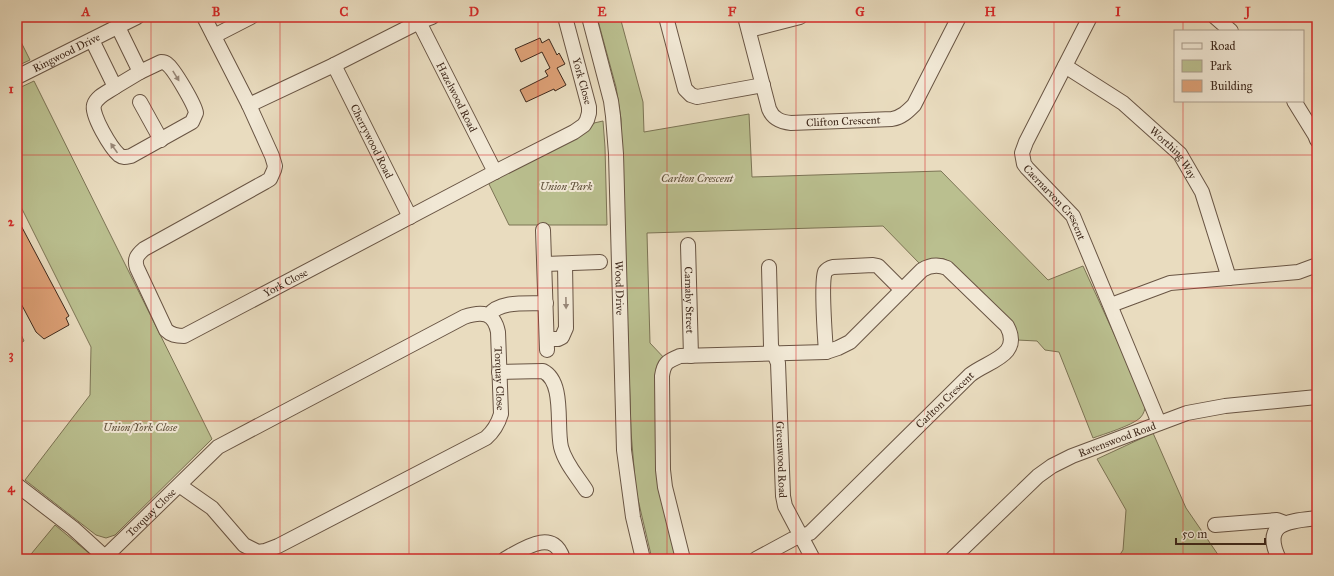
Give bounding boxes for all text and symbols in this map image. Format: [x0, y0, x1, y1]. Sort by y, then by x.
text: A [81, 4, 91, 20]
text: B [212, 4, 221, 20]
text: C [340, 4, 349, 20]
text: D [469, 4, 479, 20]
text: E [597, 4, 607, 20]
text: F [728, 4, 737, 20]
text: G [855, 4, 865, 20]
text: H [984, 4, 996, 20]
text: I [1115, 4, 1121, 20]
text: J [1243, 4, 1251, 20]
street label: Ringwood Drive [30, 30, 102, 75]
legend [1174, 30, 1304, 102]
text: Road [1210, 39, 1236, 53]
street label: York Close [570, 56, 595, 106]
text: Park [1210, 59, 1232, 73]
street label: Hazelwood Road [434, 60, 480, 134]
one-way arrow [172, 71, 180, 81]
text: Building [1210, 79, 1253, 94]
text: 1 [8, 81, 14, 97]
street label: Cherrywood Road [348, 102, 396, 181]
street label: Clifton Crescent [806, 113, 881, 129]
street label: Worthing Way [1147, 124, 1200, 182]
one-way arrow [110, 143, 118, 153]
street label: Caernarvon Crescent [1021, 162, 1089, 242]
park label: Carlton Crescent [661, 172, 734, 185]
park label: Union Park [540, 180, 592, 193]
text: 2 [8, 214, 15, 230]
street label: Wood Drive [612, 260, 627, 316]
street label: York Close [261, 265, 310, 299]
street label: Carnaby Street [682, 266, 697, 334]
one-way arrow [562, 297, 569, 309]
street label: Torquay Close [492, 346, 507, 411]
text: 3 [8, 347, 14, 363]
street label: Carlton Crescent [913, 369, 977, 431]
street label: Ravenswood Road [1076, 419, 1158, 460]
park label: Union/York Close [103, 421, 178, 434]
street label: Greenwood Road [774, 421, 790, 499]
text: 4 [7, 480, 15, 496]
street label: Torquay Close [123, 485, 179, 539]
scale bar [1176, 520, 1265, 546]
text: 50 m [1182, 527, 1207, 541]

